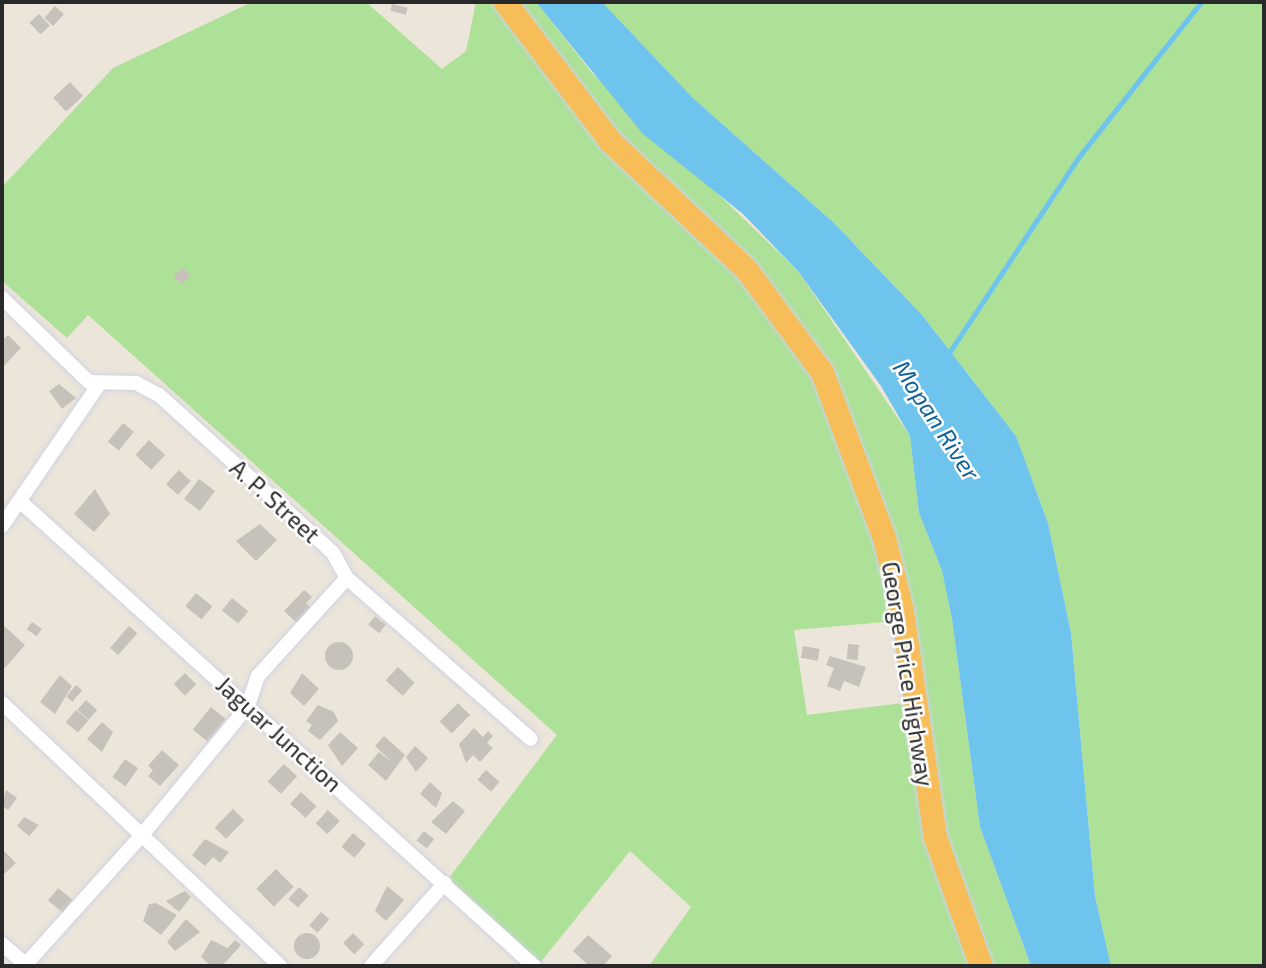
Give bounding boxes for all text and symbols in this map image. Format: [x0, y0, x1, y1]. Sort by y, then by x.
water label: Mopan River [888, 355, 986, 485]
street label: A. P. Street [225, 454, 325, 548]
street label: George Price Highway [877, 560, 939, 788]
street label: Jaguar Junction [210, 670, 348, 798]

